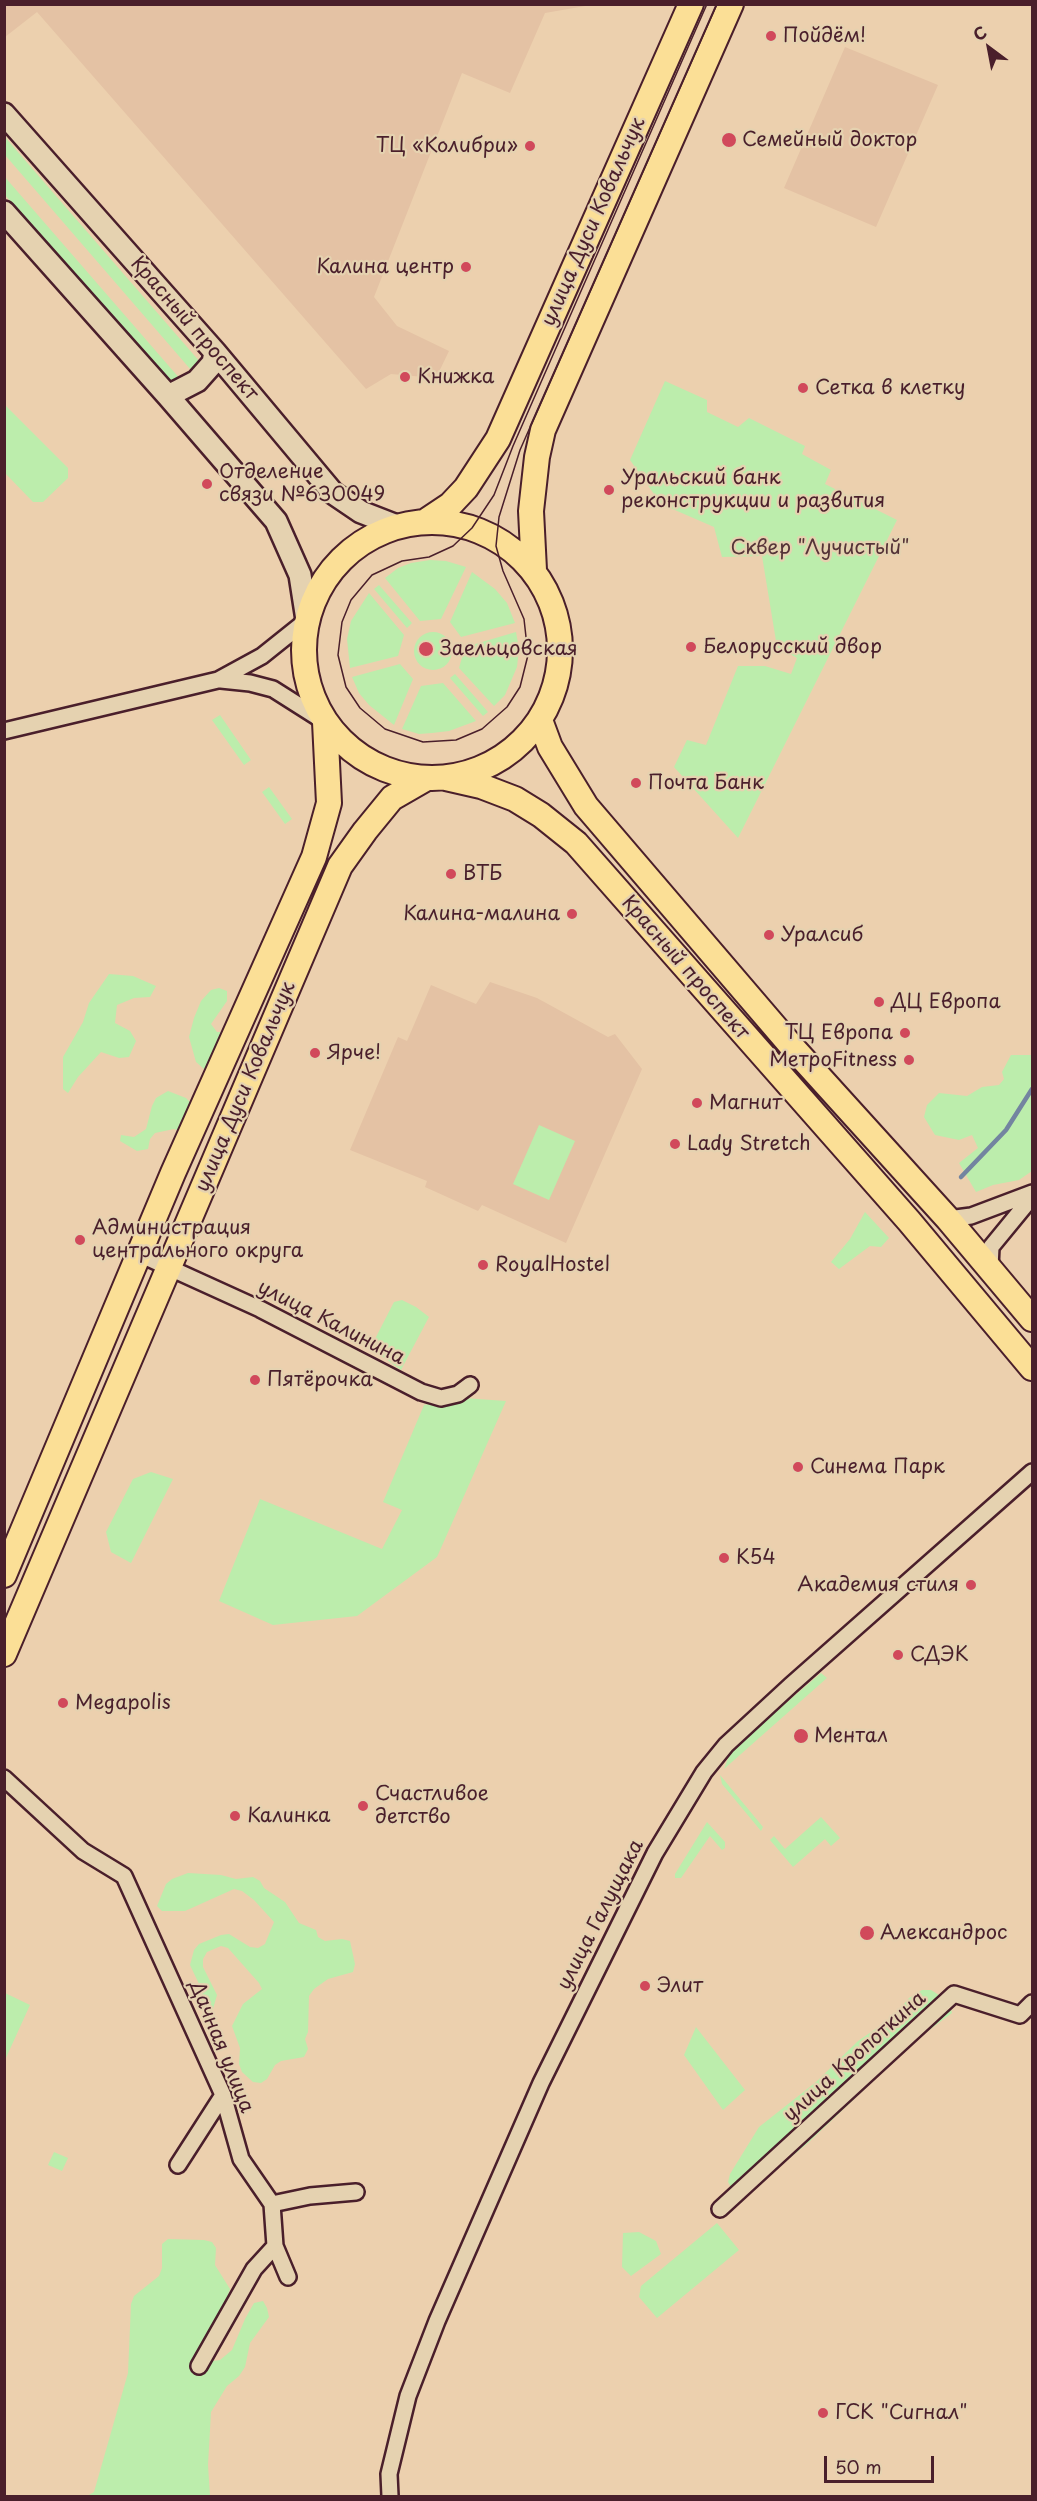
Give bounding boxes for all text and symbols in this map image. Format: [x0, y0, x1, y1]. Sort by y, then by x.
north arrow [959, 18, 1019, 78]
text: С [968, 19, 991, 46]
place label: Пойдём! [783, 24, 866, 48]
marker: Пойдём! [764, 29, 778, 43]
street label: улица Дуси Ковальчук [537, 114, 651, 330]
place label: Семейный доктор [742, 128, 917, 152]
marker: Семейный доктор [720, 131, 738, 149]
place label: ТЦ «Колибри» [376, 134, 518, 158]
marker: ТЦ «Колибри» [523, 139, 537, 153]
street label: Красный проспект [125, 252, 263, 406]
place label: Калина центр [316, 255, 454, 279]
marker: Калина центр [459, 260, 473, 274]
place label: Книжка [417, 365, 494, 389]
marker: Книжка [398, 370, 412, 384]
place label: Сетка в клетку [815, 376, 965, 400]
marker: Сетка в клетку [796, 381, 810, 395]
place label: Отделение связи №630049 [219, 460, 385, 507]
place label: Уральский банк реконструкции и развития [621, 466, 885, 513]
marker: Отделение связи №630049 [200, 477, 214, 491]
marker: Уральский банк реконструкции и развития [602, 483, 616, 497]
park label: Сквер "Лучистый" [730, 536, 910, 560]
place label: Белорусский двор [703, 635, 882, 659]
place label: Заельцовская [440, 637, 578, 661]
marker: Заельцовская [417, 640, 435, 658]
marker: Белорусский двор [684, 640, 698, 654]
place label: Почта Банк [648, 771, 764, 795]
marker: Почта Банк [629, 776, 643, 790]
place label: ВТБ [463, 862, 502, 886]
marker: ВТБ [444, 867, 458, 881]
street label: Красный проспект [616, 891, 754, 1045]
place label: Калина-малина [403, 902, 560, 926]
marker: Калина-малина [565, 907, 579, 921]
place label: Уралсиб [781, 923, 863, 947]
marker: Уралсиб [762, 928, 776, 942]
street label: улица Дуси Ковальчук [191, 978, 301, 1196]
place label: ДЦ Европа [891, 990, 1001, 1014]
marker: ДЦ Европа [872, 995, 886, 1009]
place label: ТЦ Европа [784, 1021, 893, 1045]
marker: ТЦ Европа [898, 1026, 912, 1040]
place label: Ярче! [327, 1041, 381, 1065]
marker: Ярче! [308, 1046, 322, 1060]
place label: МетроFitness [769, 1048, 897, 1072]
marker: МетроFitness [902, 1053, 916, 1067]
place label: Магнит [709, 1091, 782, 1115]
marker: Магнит [690, 1096, 704, 1110]
place label: Lady Stretch [687, 1132, 811, 1156]
marker: Lady Stretch [668, 1137, 682, 1151]
place label: Администрация центрального округа [92, 1216, 303, 1263]
marker: Администрация центрального округа [73, 1233, 87, 1247]
place label: RoyalHostel [495, 1253, 610, 1277]
marker: RoyalHostel [476, 1258, 490, 1272]
street label: улица Калинина [253, 1276, 409, 1370]
place label: Пятёрочка [267, 1368, 373, 1392]
marker: Пятёрочка [248, 1373, 262, 1387]
place label: Синема Парк [810, 1455, 945, 1479]
marker: Синема Парк [791, 1460, 805, 1474]
place label: К54 [736, 1546, 776, 1570]
marker: К54 [717, 1551, 731, 1565]
place label: Академия стиля [797, 1573, 959, 1597]
marker: Академия стиля [964, 1578, 978, 1592]
place label: СДЭК [910, 1643, 969, 1667]
marker: СДЭК [891, 1648, 905, 1662]
place label: Megapolis [75, 1691, 171, 1715]
marker: Megapolis [56, 1696, 70, 1710]
place label: Ментал [814, 1724, 888, 1748]
marker: Ментал [792, 1727, 810, 1745]
place label: Счастливое детство [375, 1782, 489, 1829]
marker: Счастливое детство [356, 1799, 370, 1813]
place label: Калинка [247, 1804, 330, 1828]
marker: Калинка [228, 1809, 242, 1823]
street label: улица Галущака [553, 1836, 649, 1994]
place label: Александрос [880, 1921, 1008, 1945]
marker: Александрос [858, 1924, 876, 1942]
place label: Элит [657, 1974, 703, 1998]
street label: Дачная улица [184, 1977, 258, 2117]
marker: Элит [638, 1979, 652, 1993]
street label: улица Кропоткина [779, 1987, 931, 2127]
place label: ГСК "Сигнал" [835, 2401, 968, 2425]
marker: ГСК "Сигнал" [816, 2406, 830, 2420]
scale bar [827, 2444, 936, 2482]
text: 50 m [835, 2453, 882, 2480]

